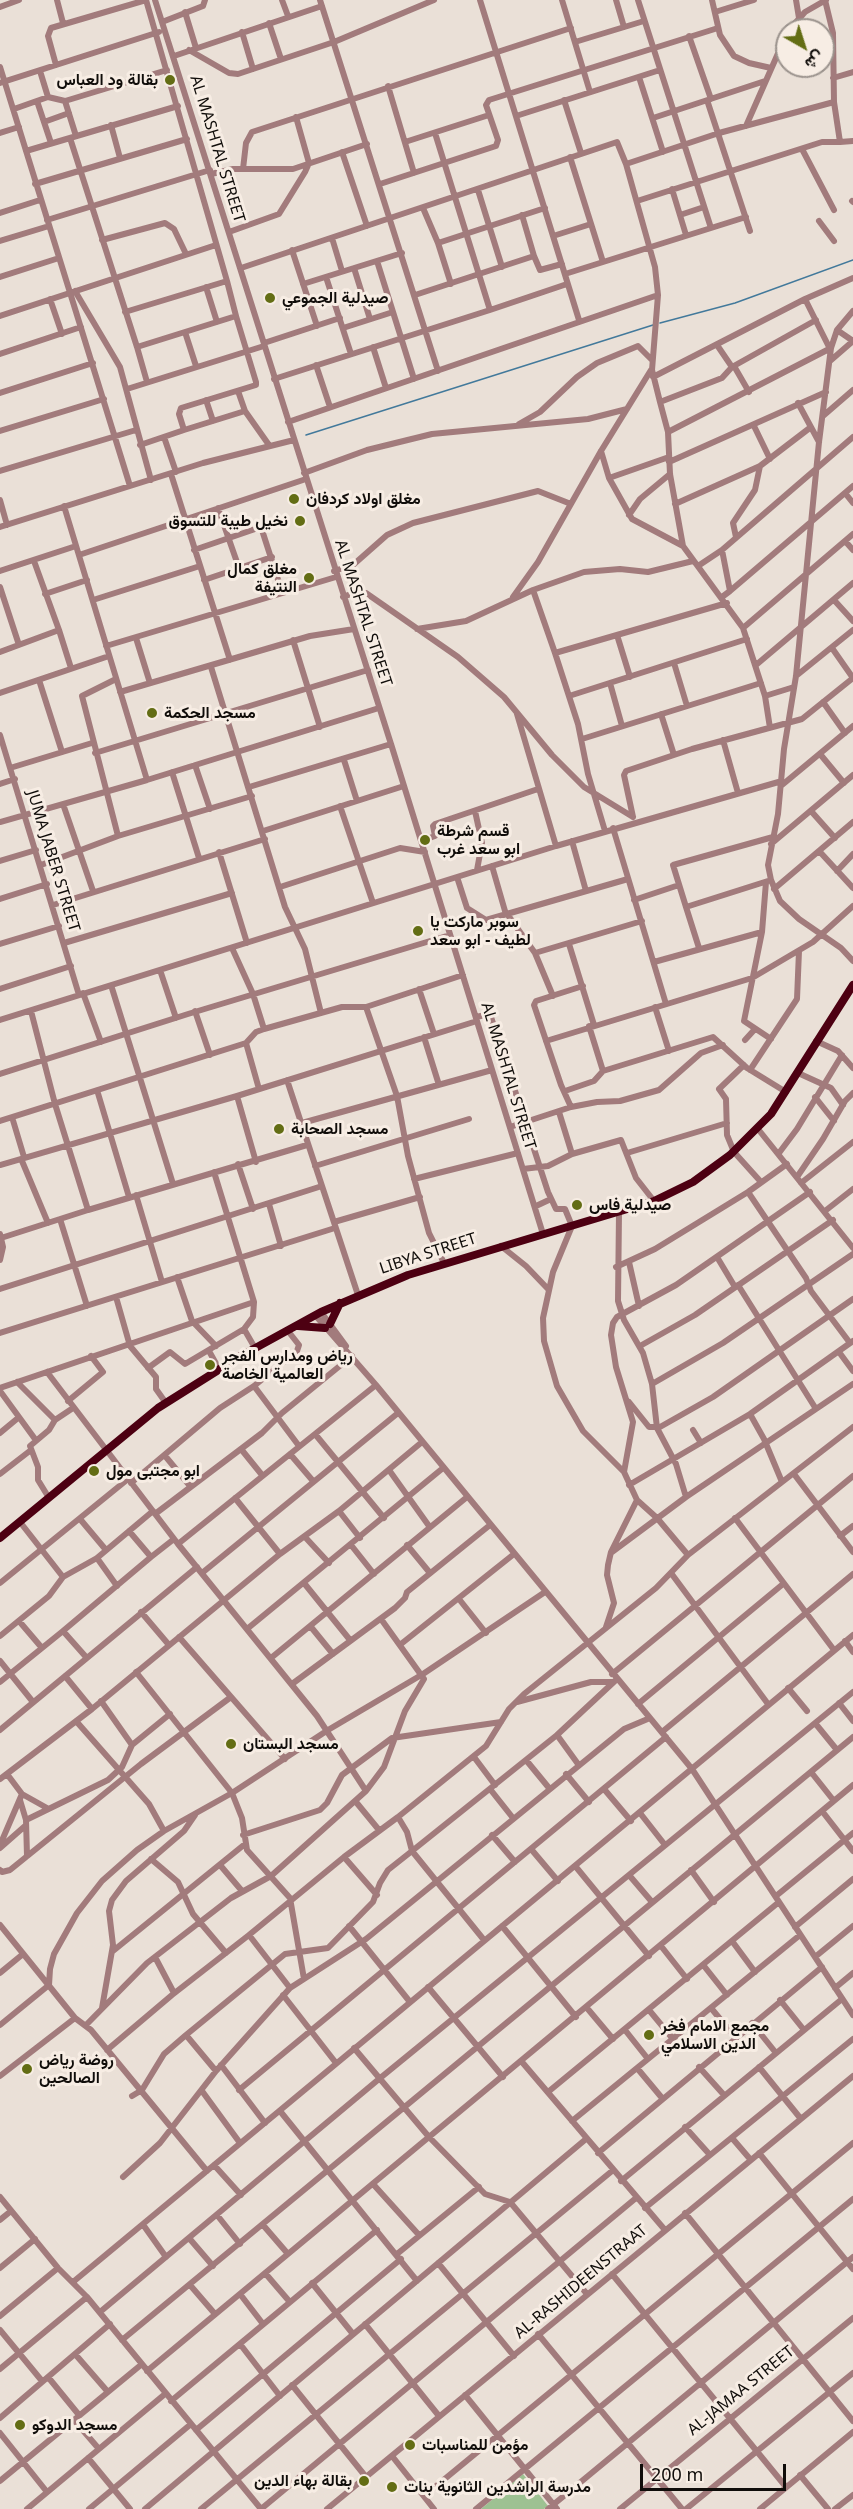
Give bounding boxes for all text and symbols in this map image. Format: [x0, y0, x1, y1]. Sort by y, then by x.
north arrow [775, 18, 835, 78]
text: ش [801, 46, 829, 75]
place label: بقالة ود العباس [56, 70, 158, 90]
marker: بقالة ود العباس [163, 73, 177, 87]
street label: AL MASHTAL STREET [185, 73, 249, 225]
place label: صيدلية الجموعي [282, 288, 389, 308]
marker: صيدلية الجموعي [263, 291, 277, 305]
place label: مغلق اولاد كردفان [306, 489, 421, 509]
marker: مغلق اولاد كردفان [287, 492, 301, 506]
place label: نخيل طيبة للتسوق [169, 511, 288, 531]
marker: نخيل طيبة للتسوق [293, 514, 307, 528]
street label: AL MASHTAL STREET [330, 537, 396, 689]
place label: مغلق كمال النتيفة [227, 559, 297, 597]
marker: مغلق كمال النتيفة [302, 571, 316, 585]
place label: مسجد الحكمة [164, 703, 256, 723]
marker: مسجد الحكمة [145, 706, 159, 720]
street label: JUMA JABER STREET [22, 788, 84, 934]
place label: قسم شرطة ابو سعد غرب [437, 821, 520, 859]
marker: قسم شرطة ابو سعد غرب [418, 833, 432, 847]
place label: سوبر ماركت يا لطيف - ابو سعد [430, 912, 531, 950]
marker: سوبر ماركت يا لطيف - ابو سعد [411, 924, 425, 938]
street label: AL MASHTAL STREET [476, 1000, 540, 1152]
place label: مسجد الصحابة [291, 1119, 388, 1139]
marker: مسجد الصحابة [272, 1122, 286, 1136]
place label: صيدلية فاس [589, 1195, 671, 1215]
marker: صيدلية فاس [570, 1198, 584, 1212]
street label: LIBYA STREET [377, 1229, 479, 1279]
place label: رياض ومدارس الفجر العالمية الخاصة [222, 1346, 353, 1384]
marker: رياض ومدارس الفجر العالمية الخاصة [203, 1358, 217, 1372]
place label: ابو مجتبى مول [106, 1461, 200, 1481]
marker: ابو مجتبى مول [87, 1464, 101, 1478]
place label: مسجد البستان [243, 1734, 339, 1754]
marker: مسجد البستان [224, 1737, 238, 1751]
place label: مجمع الامام فخر الدين الاسلامي [661, 2016, 769, 2054]
marker: مجمع الامام فخر الدين الاسلامي [642, 2028, 656, 2042]
place label: روضة رياض الصالحين [39, 2050, 114, 2088]
marker: روضة رياض الصالحين [20, 2062, 34, 2076]
street label: AL-RASHIDEENSTRAAT [511, 2221, 651, 2343]
street label: AL-JAMAA STREET [684, 2342, 798, 2440]
place label: مسجد الدوكو [32, 2415, 117, 2435]
marker: مسجد الدوكو [13, 2418, 27, 2432]
place label: مؤمن للمناسبات [422, 2435, 528, 2455]
marker: مؤمن للمناسبات [403, 2438, 417, 2452]
scale bar [643, 2452, 788, 2490]
text: 200 m [651, 2462, 703, 2486]
place label: بقالة بهاء الدين [254, 2471, 352, 2491]
marker: بقالة بهاء الدين [357, 2474, 371, 2488]
place label: مدرسة الراشدين الثانوية بنات [404, 2477, 591, 2497]
marker: مدرسة الراشدين الثانوية بنات [385, 2480, 399, 2494]

